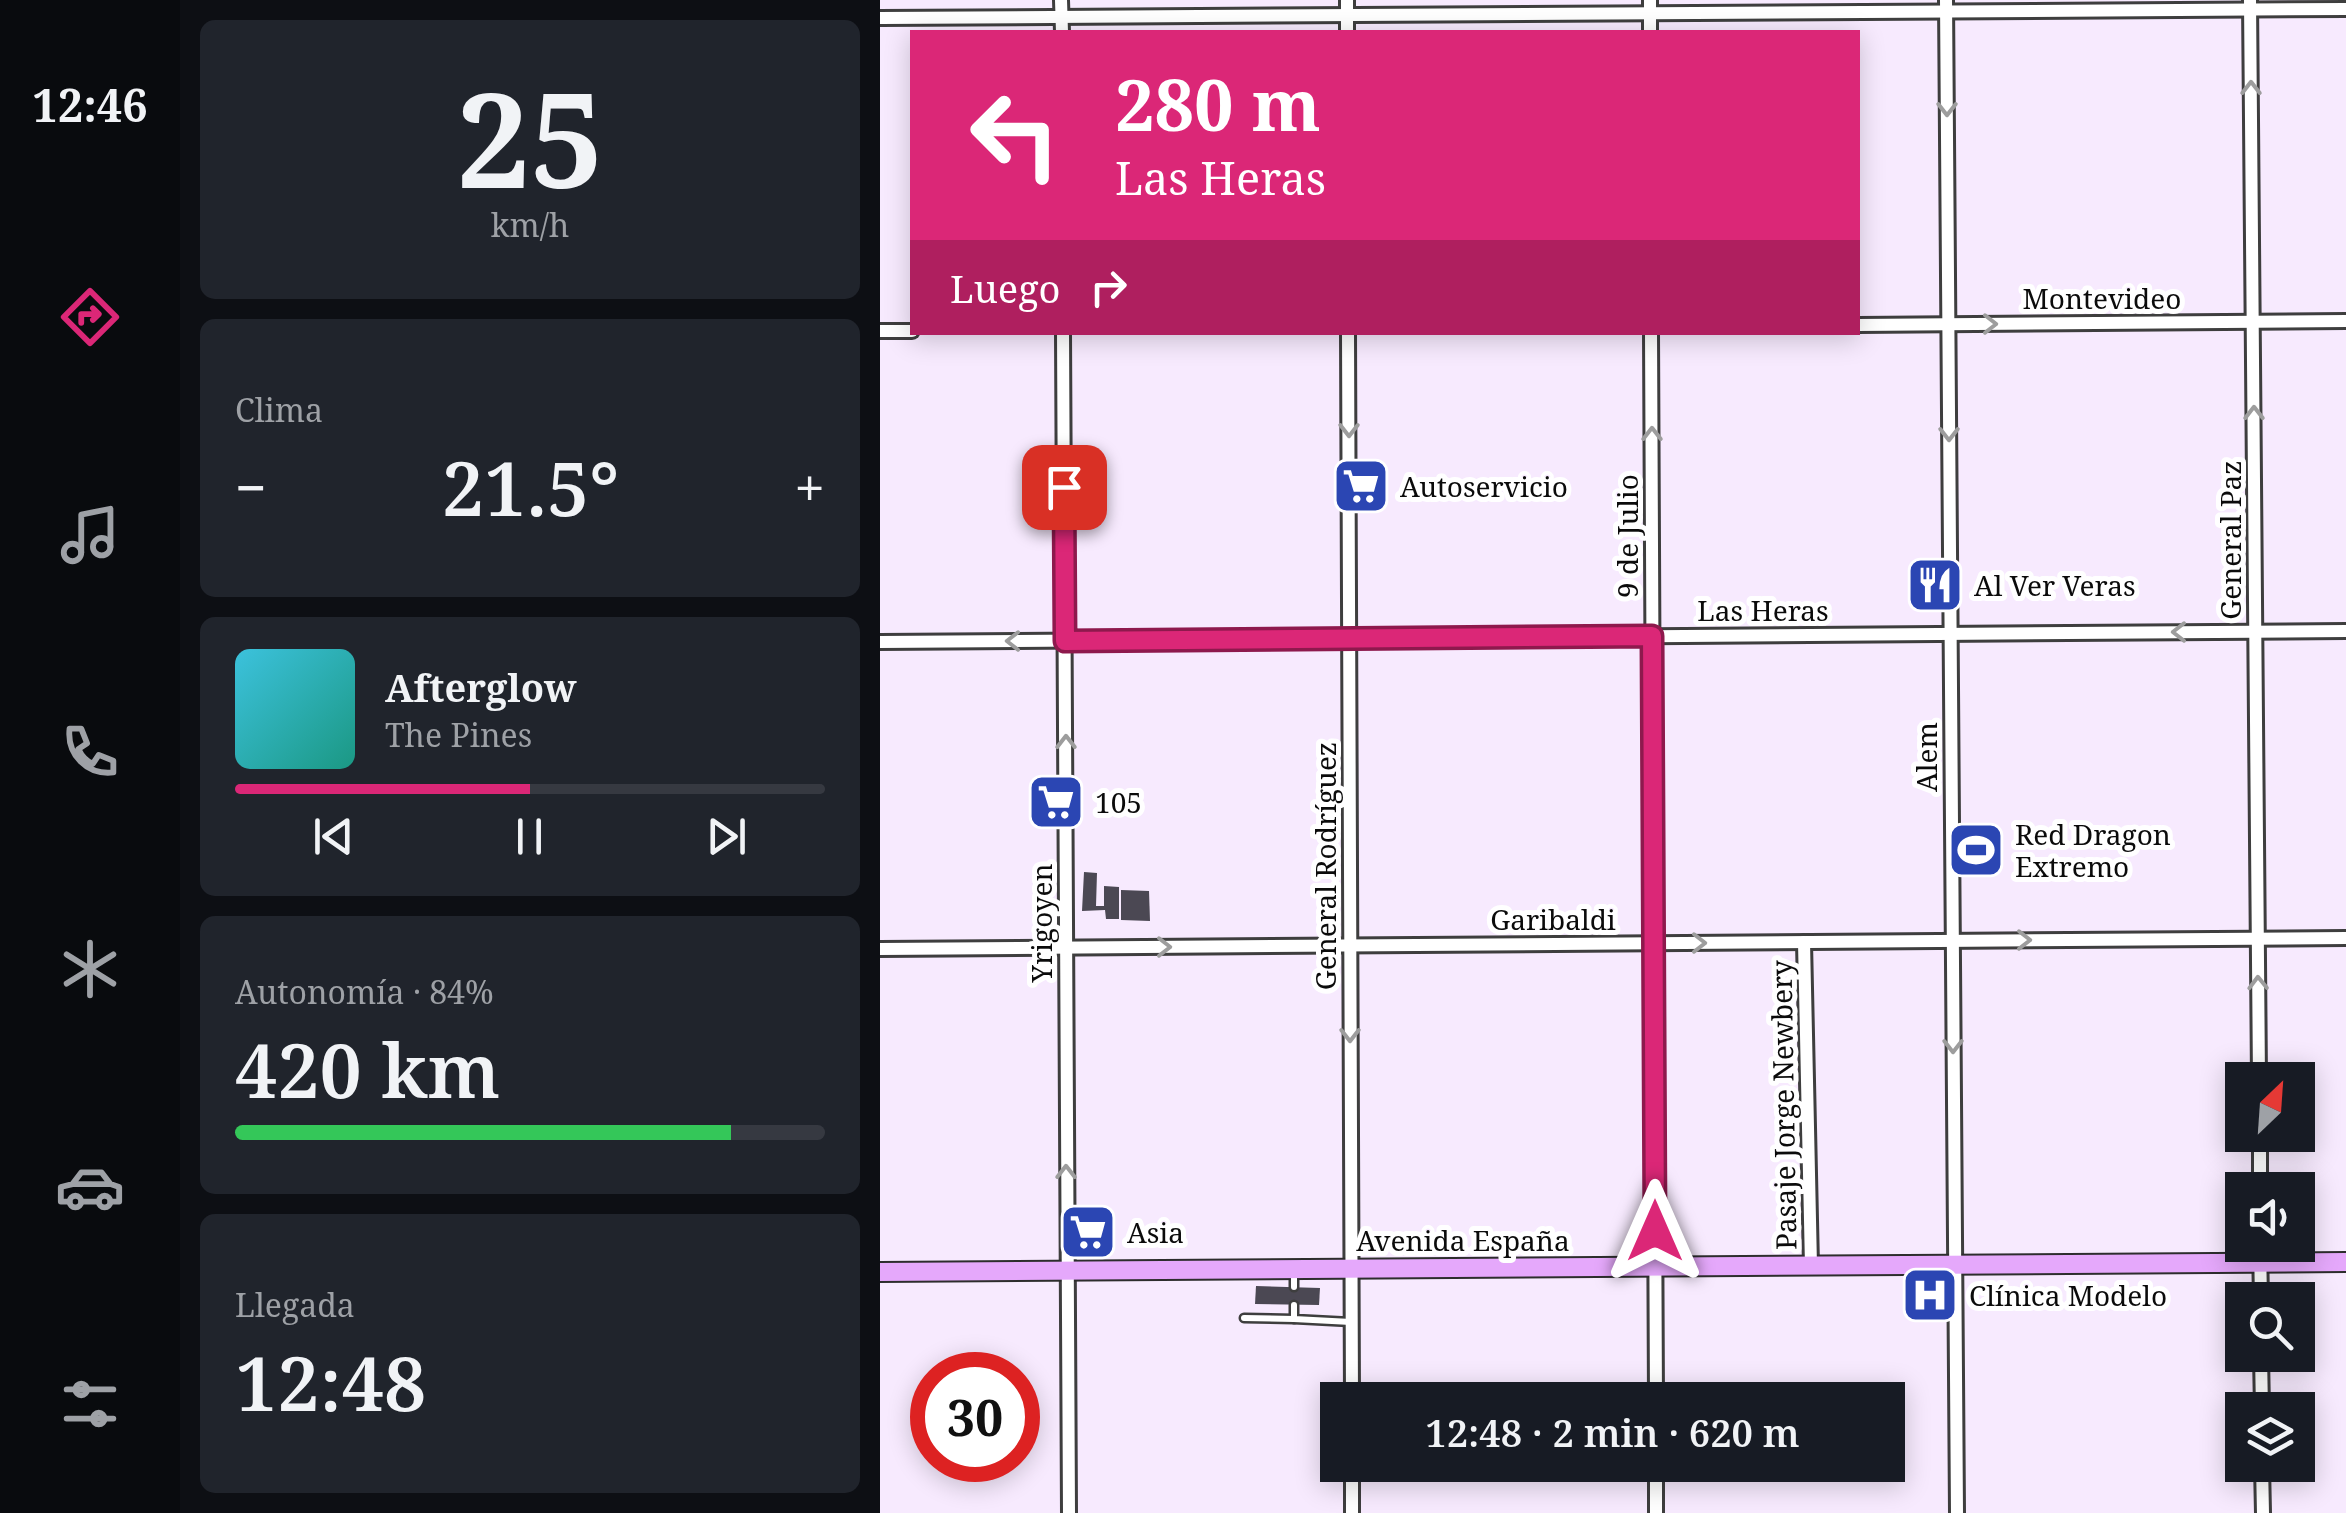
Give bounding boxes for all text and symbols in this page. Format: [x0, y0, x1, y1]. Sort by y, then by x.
text: 25 [457, 49, 603, 226]
text: 280 m [1115, 56, 1321, 152]
icon: left [950, 70, 1080, 200]
text: 12:46 [32, 74, 148, 135]
one-way arrow [2240, 79, 2262, 94]
one-way arrow [1936, 102, 1957, 118]
text: Las Heras [1115, 147, 1326, 208]
text: km/h [491, 203, 569, 246]
icon: right [1081, 260, 1136, 315]
text: Luego [950, 262, 1061, 314]
street label: Montevideo [2023, 279, 2181, 317]
icon: directions [55, 282, 125, 352]
one-way arrow [1982, 313, 1998, 335]
text: Clima [235, 388, 323, 431]
one-way arrow [2243, 404, 2264, 420]
one-way arrow [1338, 422, 1359, 438]
one-way arrow [1641, 426, 1663, 442]
one-way arrow [1938, 428, 1960, 443]
text: 21.5° [442, 436, 619, 538]
pin [1022, 445, 1107, 530]
text: − [235, 449, 267, 524]
text: + [794, 449, 825, 524]
supermarket icon: Autoservicio [1331, 456, 1391, 516]
icon: arrive [1037, 460, 1092, 515]
street label: General Paz [2211, 460, 2249, 620]
place label: Autoservicio [1400, 467, 1568, 505]
street label: 9 de Julio [1608, 474, 1646, 598]
icon: music [55, 500, 125, 570]
restaurant icon: Al Ver Veras [1905, 555, 1965, 615]
place label: Al Ver Veras [1974, 566, 2136, 604]
street label: Las Heras [1697, 591, 1829, 629]
one-way arrow [2170, 621, 2186, 643]
one-way arrow [1004, 630, 1020, 652]
text: Afterglow [385, 661, 577, 713]
text: The Pines [385, 713, 532, 756]
icon: phone [55, 717, 125, 787]
street label: Alem [1907, 722, 1945, 792]
one-way arrow [1055, 733, 1076, 749]
street label: General Rodríguez [1306, 742, 1344, 990]
supermarket icon: 105 [1026, 772, 1086, 832]
place label: 105 [1095, 783, 1142, 821]
icon: previous [306, 809, 361, 864]
icon: pause [502, 809, 557, 864]
icon: next [699, 809, 754, 864]
place label: Red Dragon Extremo [2015, 815, 2171, 885]
sports icon: Red Dragon Extremo [1946, 820, 2006, 880]
street label: Yrigoyen [1022, 863, 1060, 984]
street label: Garibaldi [1490, 900, 1616, 938]
one-way arrow [2017, 930, 2033, 951]
one-way arrow [1692, 932, 1708, 954]
icon: climate [55, 934, 125, 1004]
one-way arrow [1158, 936, 1173, 958]
street label: Pasaje Jorge Newbery [1761, 959, 1805, 1250]
text: Autonomía · 84% [235, 970, 494, 1013]
one-way arrow [2247, 974, 2269, 990]
text: 420 km [235, 1018, 500, 1120]
one-way arrow [1339, 1028, 1361, 1043]
one-way arrow [1943, 1039, 1964, 1055]
north arrow [2225, 1062, 2315, 1152]
map controls [2225, 1062, 2315, 1482]
icon: car [55, 1152, 125, 1222]
one-way arrow [1055, 1163, 1077, 1178]
button: sound [2225, 1172, 2315, 1262]
position arrow [1603, 1179, 1707, 1283]
supermarket icon: Asia [1058, 1202, 1118, 1262]
place label: Asia [1127, 1213, 1184, 1251]
street label: Avenida España [1356, 1221, 1570, 1259]
hospital icon: Clínica Modelo [1900, 1265, 1960, 1325]
place label: Clínica Modelo [1969, 1276, 2167, 1314]
button: search [2225, 1282, 2315, 1372]
text: Llegada [235, 1283, 355, 1326]
text: 12:48 [235, 1331, 426, 1433]
speed limit sign: 30 [910, 1352, 1040, 1482]
icon: filters [55, 1369, 125, 1439]
button: layers [2225, 1392, 2315, 1482]
text: 12:48 · 2 min · 620 m [1425, 1406, 1800, 1458]

